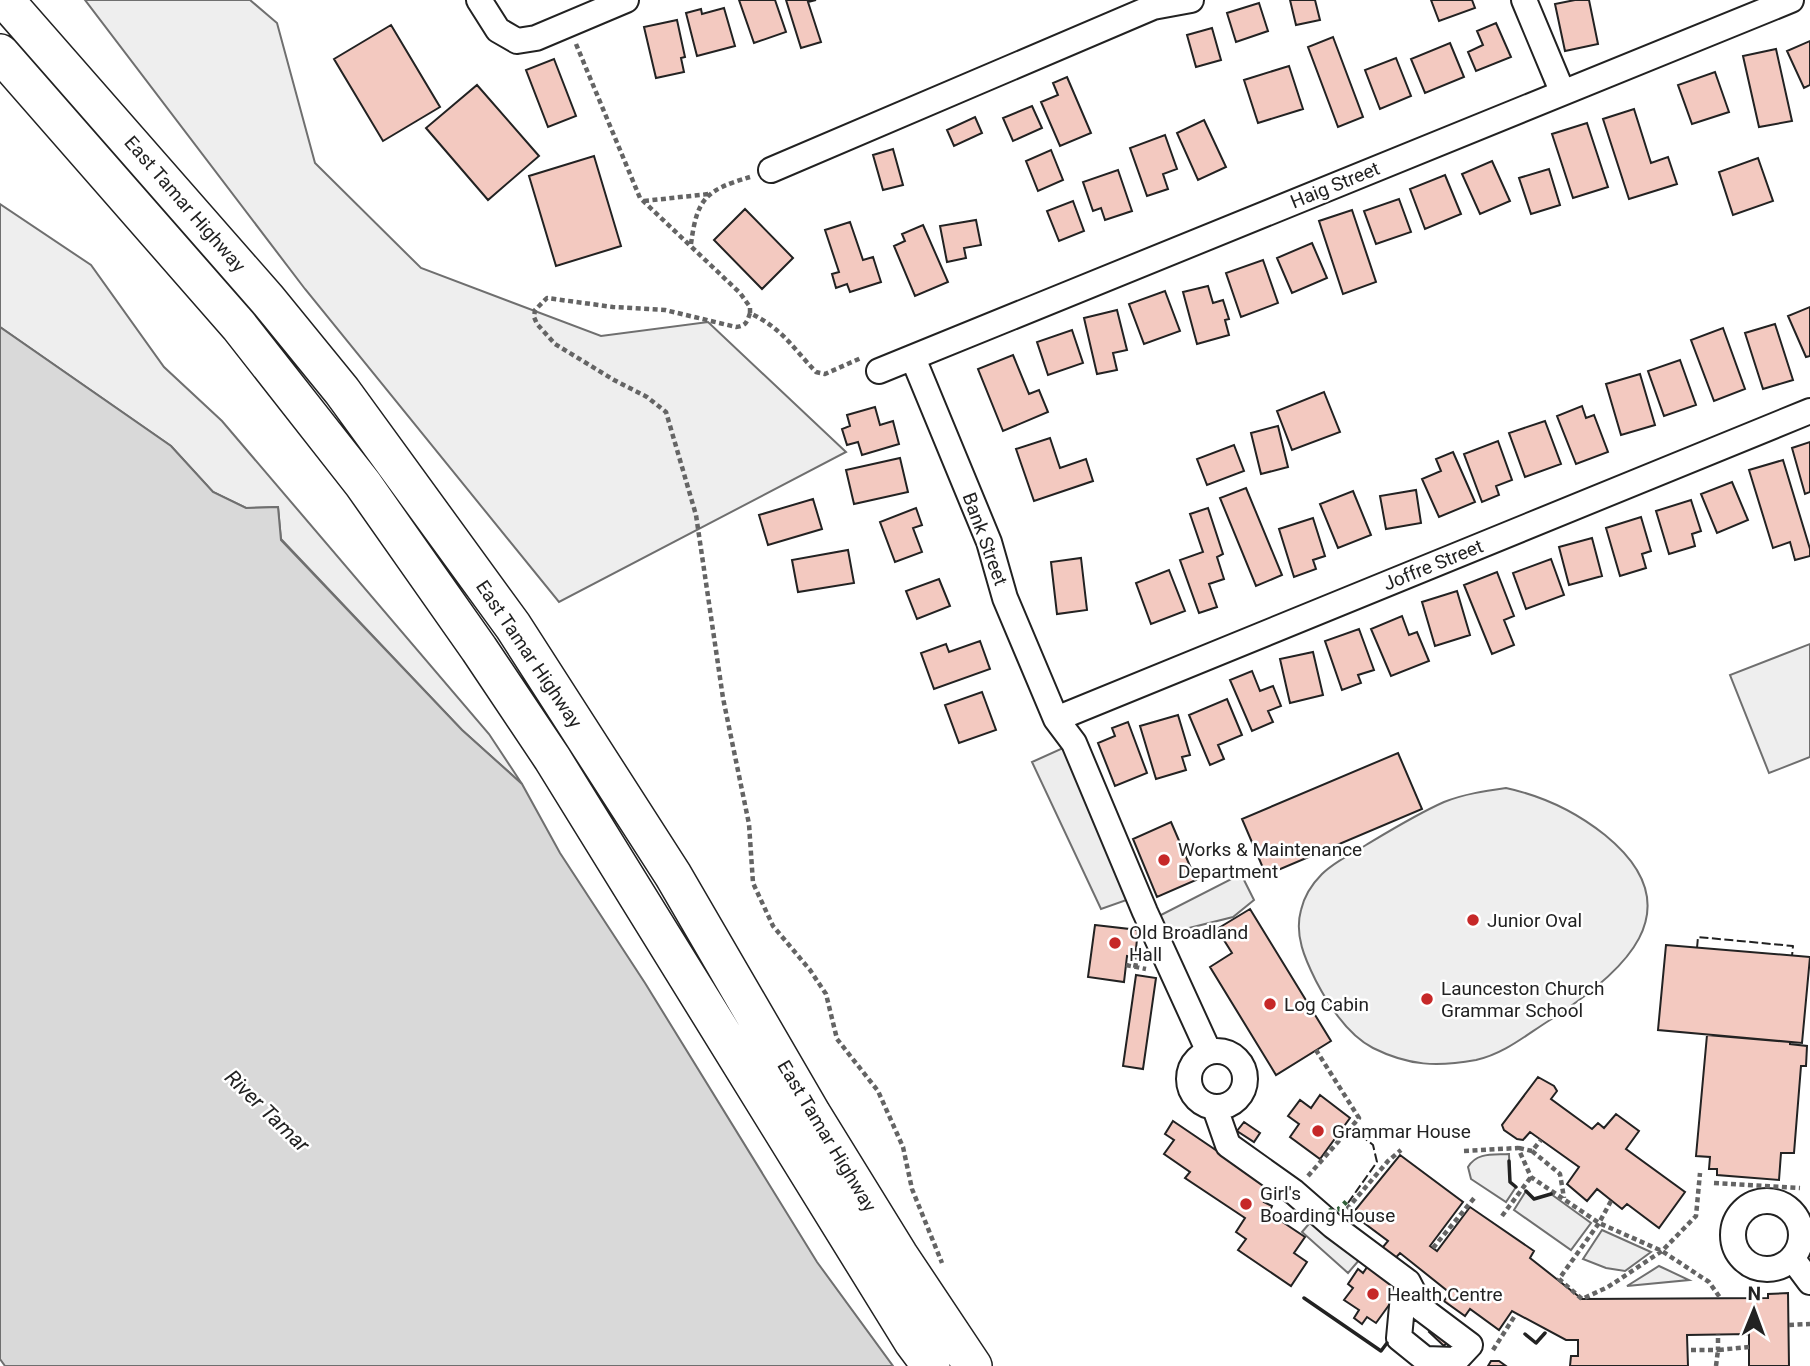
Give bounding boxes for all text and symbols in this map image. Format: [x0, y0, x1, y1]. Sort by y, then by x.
street label: East Tamar Highway [120, 131, 250, 277]
street label: Haig Street [1287, 157, 1383, 213]
street label: Bank Street [958, 489, 1012, 589]
street label: Joffre Street [1380, 535, 1486, 595]
street label: East Tamar Highway [471, 576, 587, 732]
place label: Works & Maintenance Department [1178, 838, 1362, 883]
marker: Works & Maintenance Department [1156, 852, 1172, 868]
place label: Junior Oval [1487, 909, 1582, 932]
marker: Junior Oval [1465, 912, 1481, 928]
place label: Old Broadland Hall [1129, 921, 1248, 966]
marker: Old Broadland Hall [1107, 935, 1123, 951]
place label: Launceston Church Grammar School [1441, 977, 1604, 1022]
marker: Launceston Church Grammar School [1419, 991, 1435, 1007]
place label: Log Cabin [1284, 993, 1369, 1016]
marker: Log Cabin [1262, 996, 1278, 1012]
street label: East Tamar Highway [773, 1056, 881, 1216]
water label: River Tamar [220, 1065, 315, 1158]
place label: Grammar House [1332, 1120, 1471, 1143]
marker: Grammar House [1310, 1123, 1326, 1139]
place label: Girl's Boarding House [1260, 1182, 1395, 1227]
marker: Girl's Boarding House [1238, 1196, 1254, 1212]
north arrow [1719, 1275, 1789, 1345]
text: N [1747, 1282, 1761, 1305]
place label: Health Centre [1387, 1283, 1502, 1306]
marker: Health Centre [1365, 1286, 1381, 1302]

